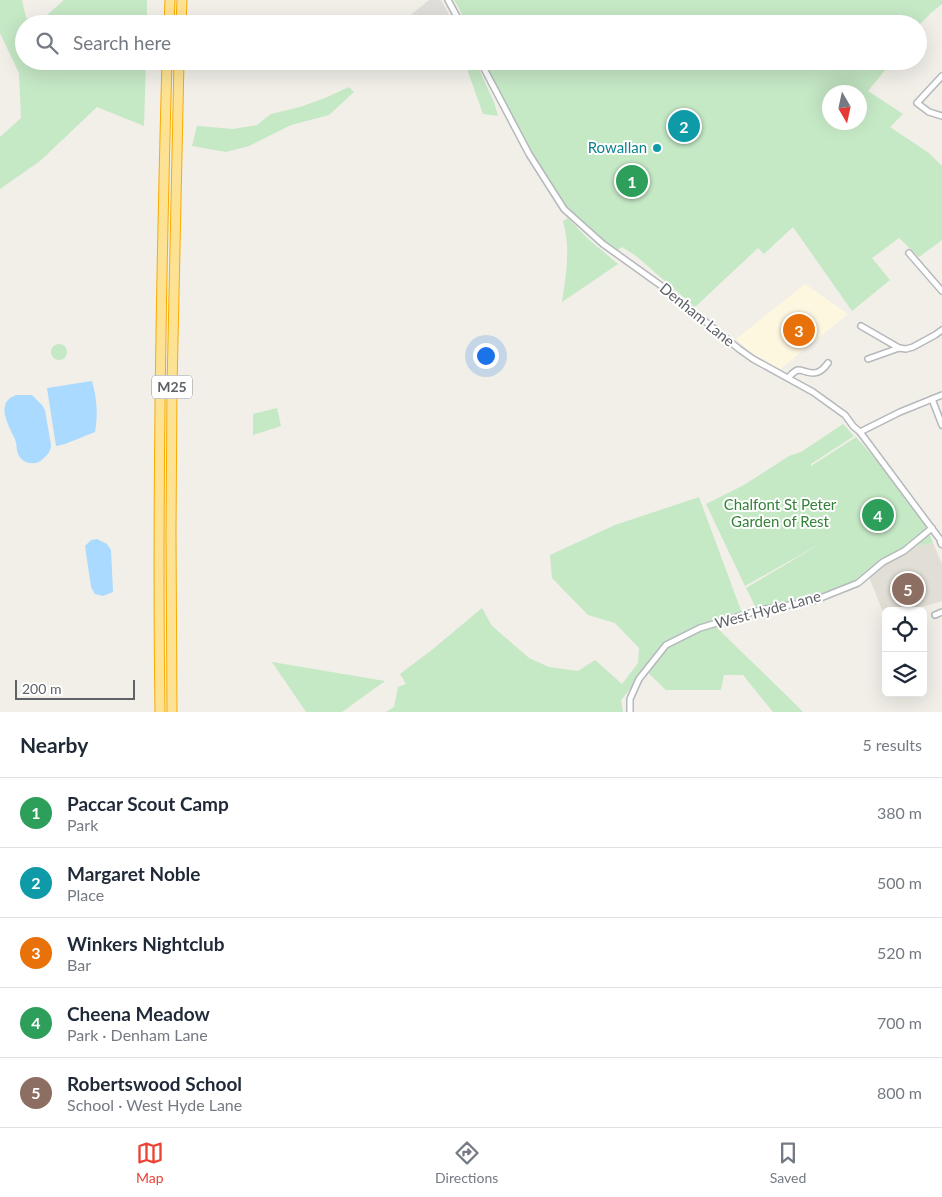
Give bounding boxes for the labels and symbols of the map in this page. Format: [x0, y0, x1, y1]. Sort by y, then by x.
north arrow [822, 85, 867, 130]
pin: 2 [668, 107, 700, 145]
place label: Rowallan [588, 138, 647, 156]
marker: Rowallan [651, 142, 663, 154]
pin: 1 [616, 162, 648, 200]
street label: Denham Lane [657, 279, 739, 350]
pin: 3 [783, 311, 815, 349]
your location [473, 343, 499, 369]
road number: M25 [152, 376, 192, 398]
park label: Chalfont St Peter Garden of Rest [724, 495, 837, 530]
pin: 4 [862, 496, 894, 534]
pin: 5 [892, 570, 924, 608]
street label: West Hyde Lane [713, 586, 823, 632]
scale bar [15, 677, 135, 700]

